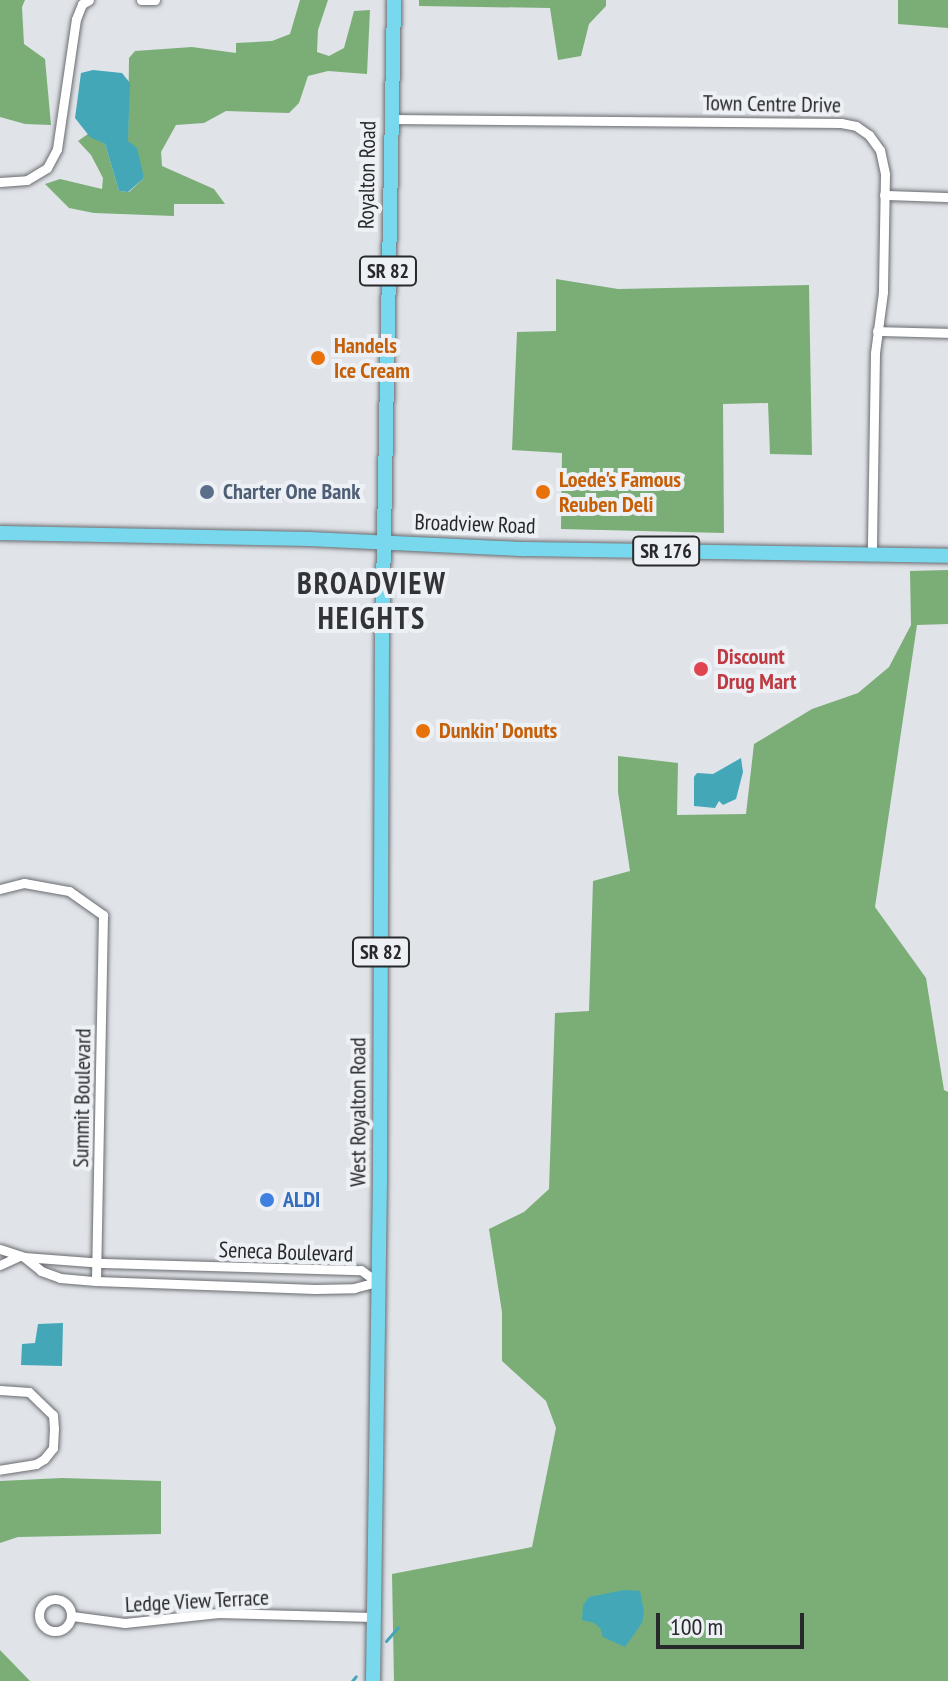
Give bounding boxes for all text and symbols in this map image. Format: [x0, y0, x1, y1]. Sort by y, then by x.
street label: Town Centre Drive [703, 90, 841, 118]
street label: Royalton Road [353, 121, 381, 229]
road number: SR 82 [358, 255, 418, 287]
place label: Handels Ice Cream [334, 332, 410, 384]
marker: Handels Ice Cream [309, 349, 327, 367]
place label: Loede's Famous Reuben Deli [559, 466, 681, 518]
place label: Charter One Bank [223, 479, 361, 505]
marker: Charter One Bank [198, 483, 216, 501]
marker: Loede's Famous Reuben Deli [534, 483, 552, 501]
street label: Broadview Road [414, 509, 536, 539]
road number: SR 176 [632, 535, 700, 567]
district label: BROADVIEW HEIGHTS [297, 565, 447, 636]
place label: Discount Drug Mart [717, 643, 796, 694]
marker: Discount Drug Mart [692, 660, 710, 678]
place label: Dunkin' Donuts [439, 718, 559, 744]
marker: Dunkin' Donuts [414, 722, 432, 740]
road number: SR 82 [351, 936, 411, 968]
street label: Summit Boulevard [68, 1028, 96, 1168]
street label: West Royalton Road [345, 1037, 371, 1187]
place label: ALDI [283, 1187, 320, 1213]
marker: ALDI [258, 1191, 276, 1209]
street label: Seneca Boulevard [218, 1236, 354, 1268]
street label: Ledge View Terrace [124, 1584, 270, 1618]
scale bar [660, 1597, 808, 1647]
text: 100 m [670, 1611, 723, 1642]

